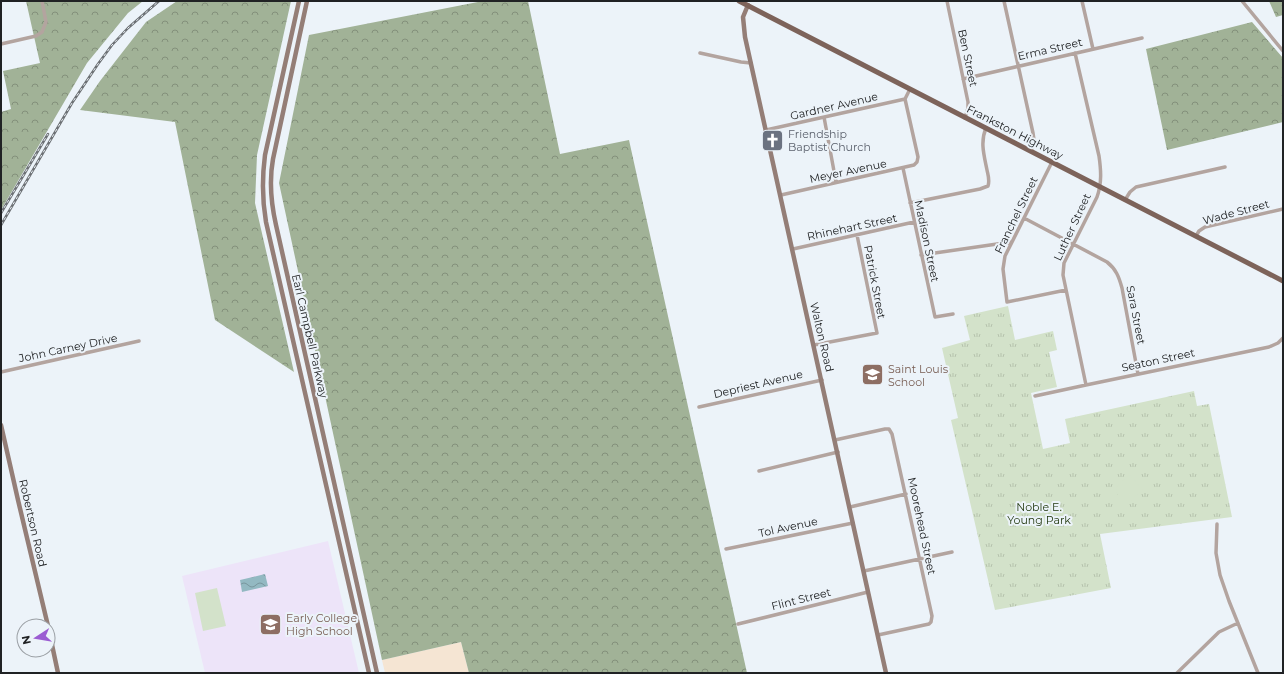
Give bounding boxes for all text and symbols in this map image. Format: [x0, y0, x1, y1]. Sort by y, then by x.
street label: Ben Street [955, 28, 981, 89]
street label: Erma Street [1016, 35, 1084, 63]
street label: Gardner Avenue [789, 89, 880, 123]
street label: Frankston Highway [964, 102, 1066, 162]
church icon: Friendship Baptist Church [760, 127, 786, 153]
place label: Friendship Baptist Church [788, 127, 871, 154]
street label: Meyer Avenue [808, 156, 888, 186]
street label: Franchel Street [991, 174, 1041, 256]
street label: Luther Street [1050, 191, 1094, 263]
street label: Wade Street [1201, 196, 1271, 228]
street label: Madison Street [911, 199, 943, 284]
street label: Rhinehart Street [806, 211, 899, 243]
street label: Patrick Street [861, 244, 889, 321]
street label: Earl Campbell Parkway [289, 273, 331, 399]
street label: Sara Street [1123, 284, 1149, 346]
street label: Walton Road [807, 301, 837, 373]
street label: John Carney Drive [16, 331, 119, 365]
street label: Seaton Street [1120, 345, 1196, 375]
school or university icon: Saint Louis School [860, 362, 886, 388]
place label: Saint Louis School [888, 362, 949, 389]
street label: Depriest Avenue [712, 367, 804, 401]
street label: Moorehead Street [905, 476, 939, 576]
street label: Robertson Road [16, 478, 50, 568]
park label: Noble E. Young Park [1007, 500, 1071, 527]
street label: Tol Avenue [757, 514, 819, 540]
street label: Flint Street [770, 585, 833, 613]
school or university icon: Early College High School [258, 611, 284, 637]
place label: Early College High School [286, 611, 357, 638]
north arrow [16, 618, 56, 658]
text: N [18, 634, 34, 646]

